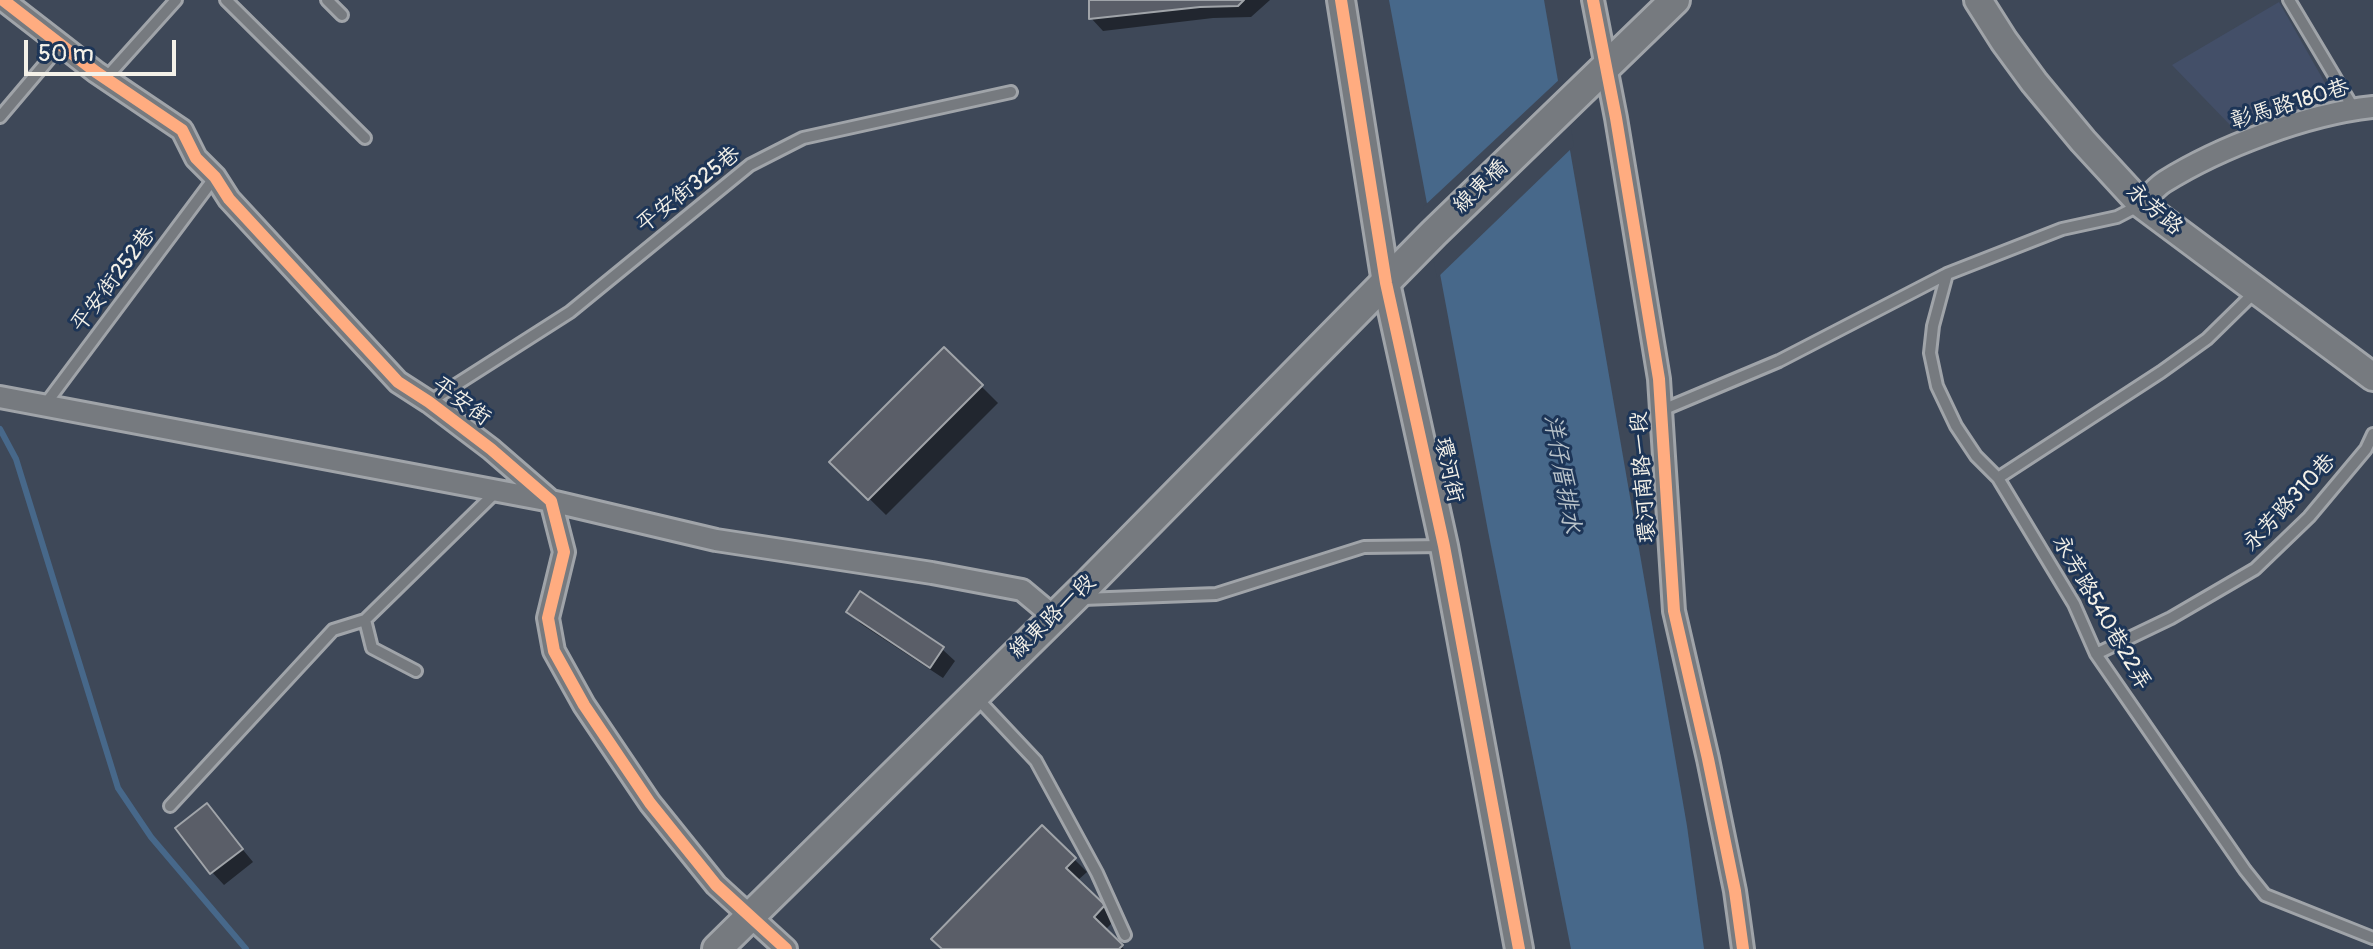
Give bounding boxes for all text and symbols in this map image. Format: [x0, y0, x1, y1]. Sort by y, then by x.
scale bar [28, 24, 180, 74]
text: 50 m [38, 39, 94, 68]
street label: 彰馬路180巷 [2227, 74, 2353, 136]
street label: 平安街325巷 [632, 141, 746, 239]
street label: 線東橋 [1448, 155, 1514, 219]
street label: 永芳路 [2120, 178, 2188, 242]
street label: 平安街252巷 [66, 222, 162, 338]
street label: 平安街 [427, 372, 495, 432]
street label: 環河南路一段 [1626, 410, 1662, 544]
water label: 洋仔厝排水 [1536, 412, 1586, 536]
street label: 環河街 [1428, 435, 1468, 505]
street label: 永芳路310巷 [2238, 449, 2342, 557]
street label: 永芳路540巷22弄 [2046, 531, 2156, 695]
street label: 線東路一段 [1004, 569, 1102, 665]

